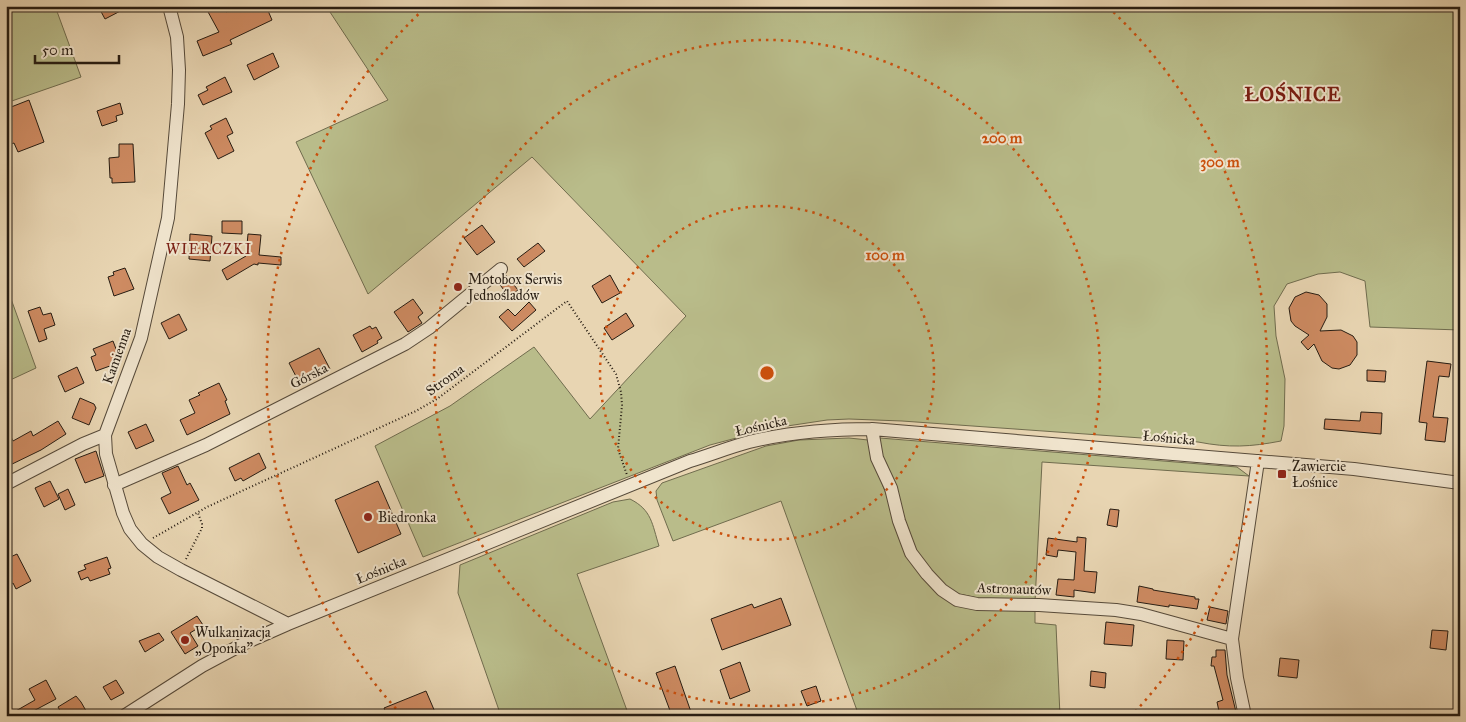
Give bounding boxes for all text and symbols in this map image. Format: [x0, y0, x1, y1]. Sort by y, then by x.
scale bar [35, 32, 119, 64]
text: 50 m [42, 41, 74, 59]
district label: ŁOŚNICE [1244, 81, 1342, 106]
text: 200 m [982, 129, 1023, 147]
text: 300 m [1200, 153, 1240, 172]
district label: WIERCZKI [166, 240, 252, 258]
text: 100 m [865, 246, 905, 264]
place label: Motobox Serwis Jednośladów [466, 271, 562, 305]
marker: Motobox Serwis Jednośladów [452, 281, 464, 293]
street label: Kamienna [99, 326, 135, 386]
street label: Górska [287, 359, 331, 393]
street label: Stroma [423, 360, 467, 400]
centre of rings [758, 364, 776, 382]
street label: Łośnicka [734, 412, 788, 440]
street label: Łośnicka [1142, 427, 1196, 449]
place label: Zawiercie Łośnice [1292, 458, 1346, 491]
marker: Zawiercie Łośnice [1276, 468, 1288, 480]
place label: Biedronka [378, 509, 436, 526]
marker: Biedronka [362, 511, 374, 523]
street label: Łośnicka [354, 552, 409, 588]
street label: Astronautów [976, 579, 1052, 599]
place label: Wulkanizacja „Oponka” [195, 624, 271, 657]
marker: Wulkanizacja „Oponka” [179, 634, 191, 646]

